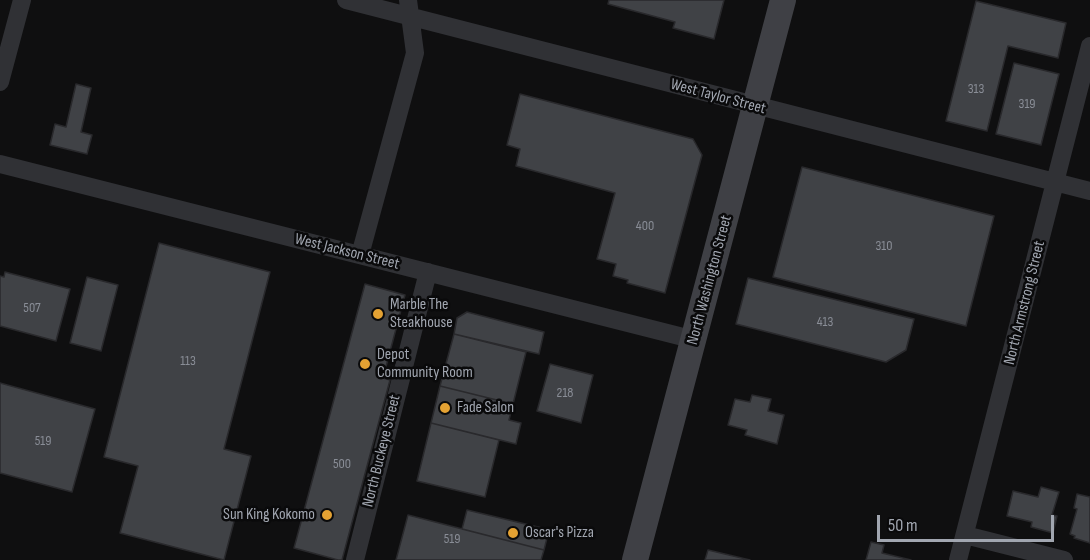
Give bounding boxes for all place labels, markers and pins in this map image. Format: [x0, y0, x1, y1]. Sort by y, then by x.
place label: Marble The Steakhouse [390, 295, 453, 333]
marker: Marble The Steakhouse [371, 307, 385, 321]
place label: Depot Community Room [377, 345, 473, 383]
marker: Depot Community Room [358, 357, 372, 371]
place label: Fade Salon [457, 398, 514, 418]
marker: Fade Salon [438, 401, 452, 415]
place label: Sun King Kokomo [223, 505, 315, 525]
marker: Sun King Kokomo [320, 508, 334, 522]
place label: Oscar's Pizza [525, 523, 594, 543]
marker: Oscar's Pizza [506, 526, 520, 540]

